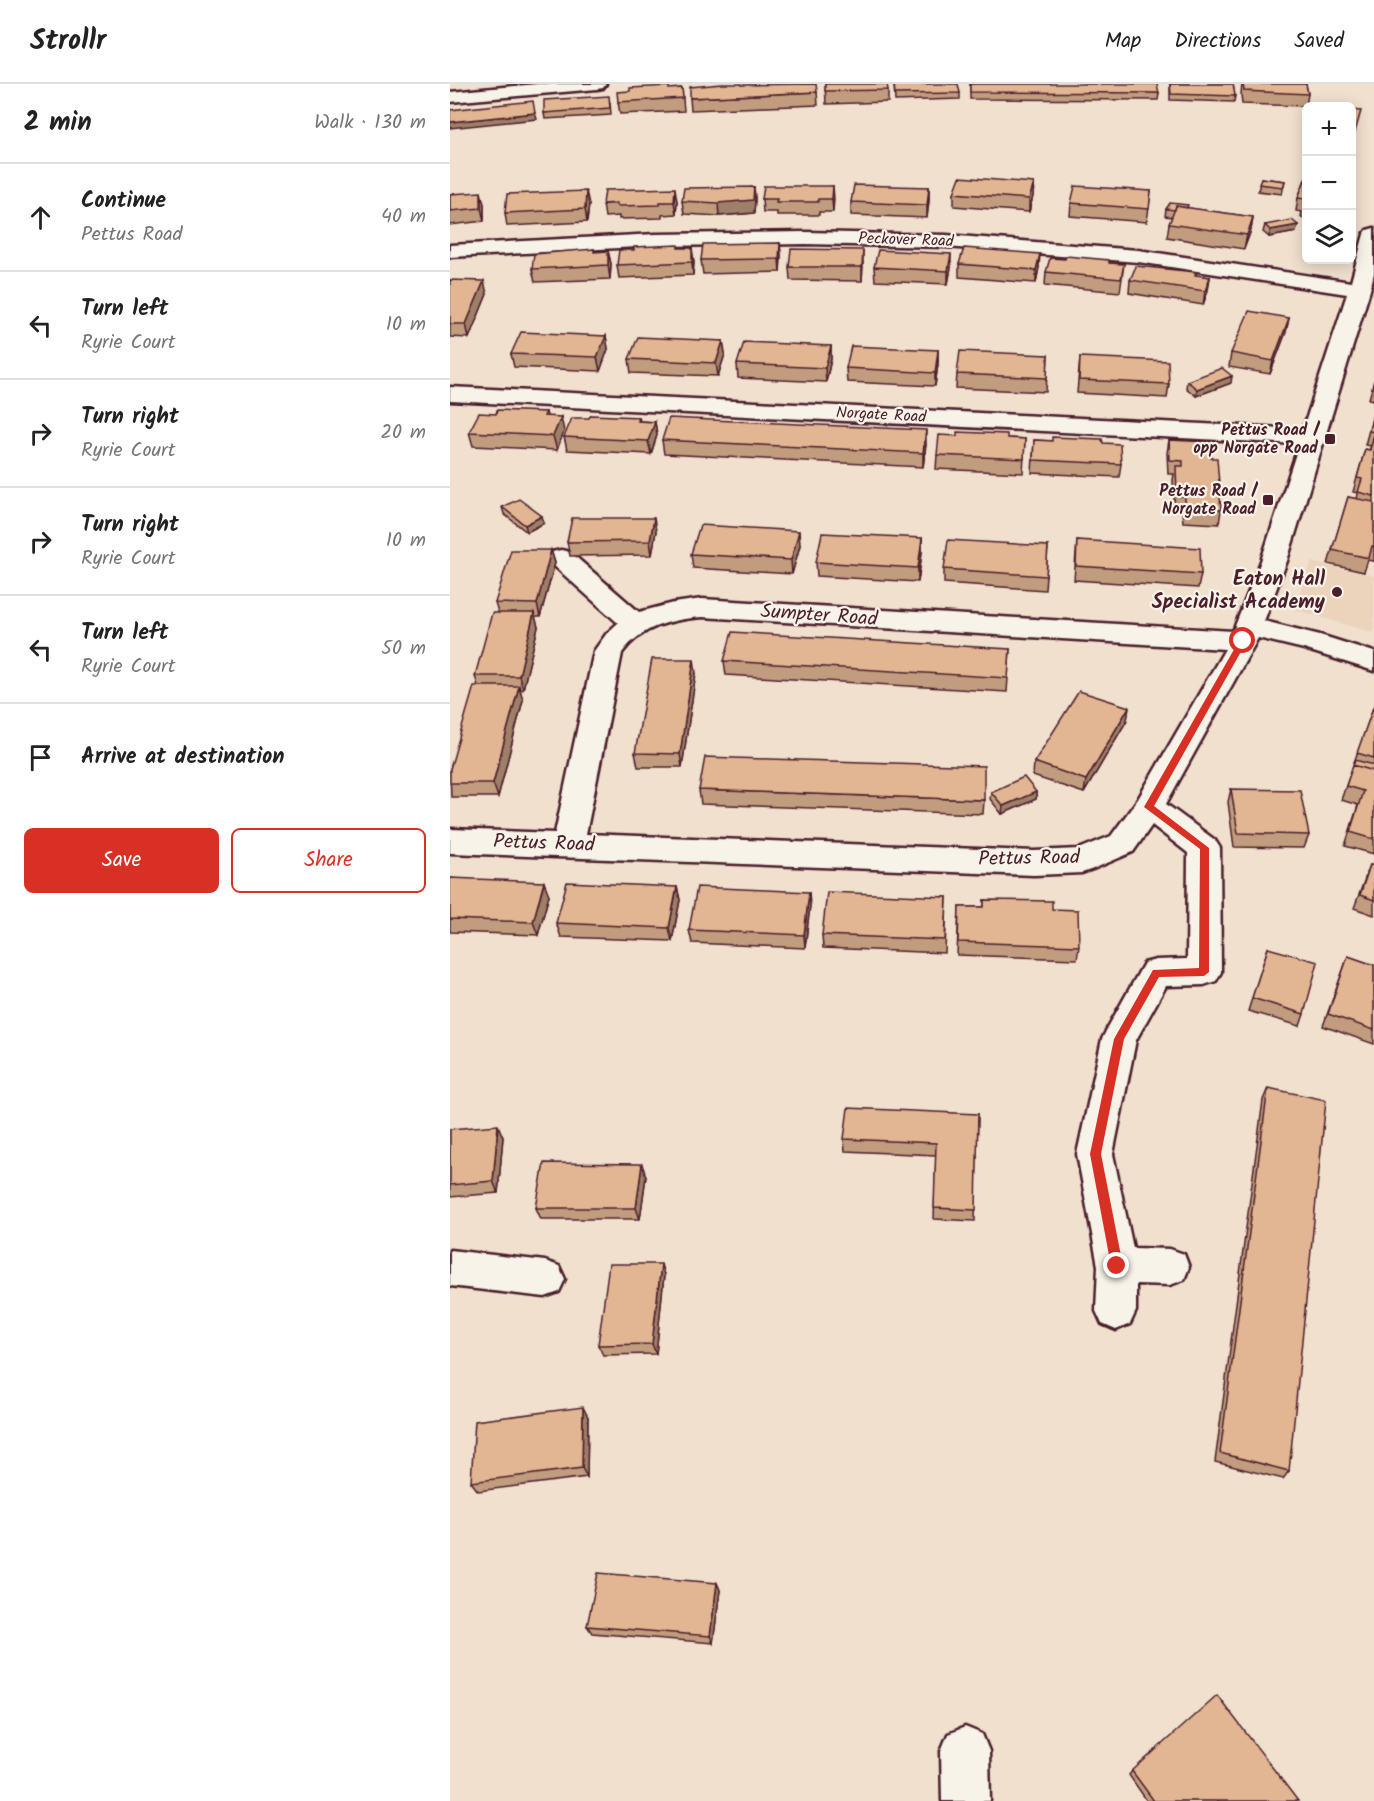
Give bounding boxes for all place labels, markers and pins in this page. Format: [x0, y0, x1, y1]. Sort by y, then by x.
place label: Pettus Road / opp Norgate Road [1193, 418, 1320, 461]
marker: Pettus Road / opp Norgate Road [1323, 432, 1337, 446]
place label: Pettus Road / Norgate Road [1159, 479, 1258, 522]
marker: Pettus Road / Norgate Road [1261, 493, 1275, 507]
place label: Eaton Hall Specialist Academy [1152, 564, 1326, 619]
marker: Eaton Hall Specialist Academy [1330, 585, 1344, 599]

